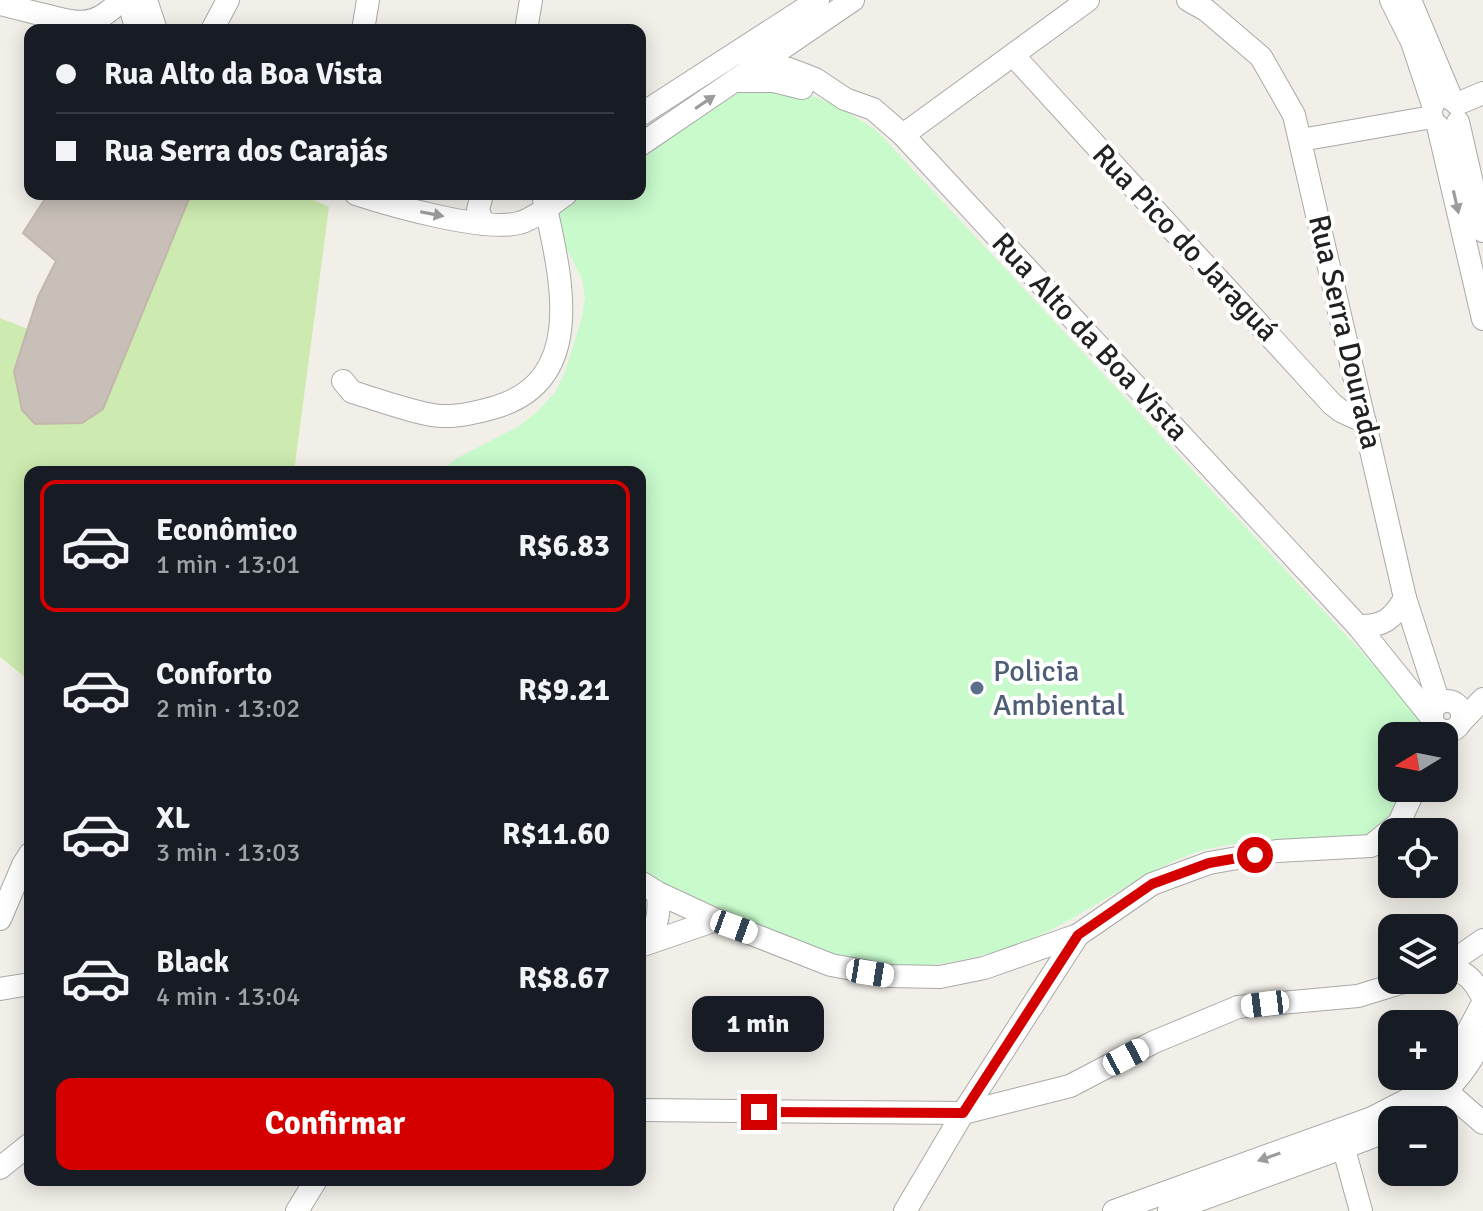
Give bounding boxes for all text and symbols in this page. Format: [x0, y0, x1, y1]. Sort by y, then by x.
text: Rua Alto da Boa Vista [104, 56, 383, 93]
one-way arrow [694, 95, 715, 110]
text: Rua Serra dos Carajás [104, 133, 388, 170]
street label: Rua Pico do Jaraguá [1084, 137, 1286, 349]
one-way arrow [1450, 189, 1462, 214]
one-way arrow [419, 208, 444, 220]
street label: Rua Serra Dourada [1300, 211, 1390, 453]
street label: Rua Alto da Boa Vista [984, 225, 1196, 449]
icon: car [60, 510, 132, 582]
text: Econômico [156, 512, 298, 549]
text: R$6.83 [518, 528, 610, 565]
text: 1 min · 13:01 [156, 549, 300, 581]
place label: Policia Ambiental [993, 653, 1125, 724]
icon: car [60, 654, 132, 726]
text: Conforto [156, 656, 272, 693]
text: R$9.21 [518, 672, 610, 709]
marker: Policia Ambiental [968, 679, 986, 697]
text: 2 min · 13:02 [156, 693, 300, 725]
north arrow [1378, 722, 1458, 802]
map controls [1378, 722, 1458, 1186]
icon: car [60, 798, 132, 870]
text: XL [156, 800, 190, 837]
text: R$11.60 [502, 816, 610, 853]
button: locate [1378, 818, 1458, 898]
text: 3 min · 13:03 [156, 837, 300, 869]
route start [1237, 837, 1273, 873]
car [707, 908, 761, 946]
button: layers [1378, 914, 1458, 994]
icon: car [60, 942, 132, 1014]
text: Black [156, 944, 229, 981]
car [844, 957, 896, 989]
text: R$8.67 [518, 960, 610, 997]
text: 4 min · 13:04 [156, 981, 300, 1013]
car [1240, 989, 1290, 1019]
callout: 1 min [693, 996, 825, 1052]
text: 1 min [727, 1008, 789, 1040]
button: + [1378, 1010, 1458, 1090]
car [1099, 1035, 1153, 1079]
button: Confirmar [56, 1078, 614, 1170]
route end [741, 1094, 777, 1130]
button: − [1378, 1106, 1458, 1186]
one-way arrow [1256, 1151, 1280, 1163]

